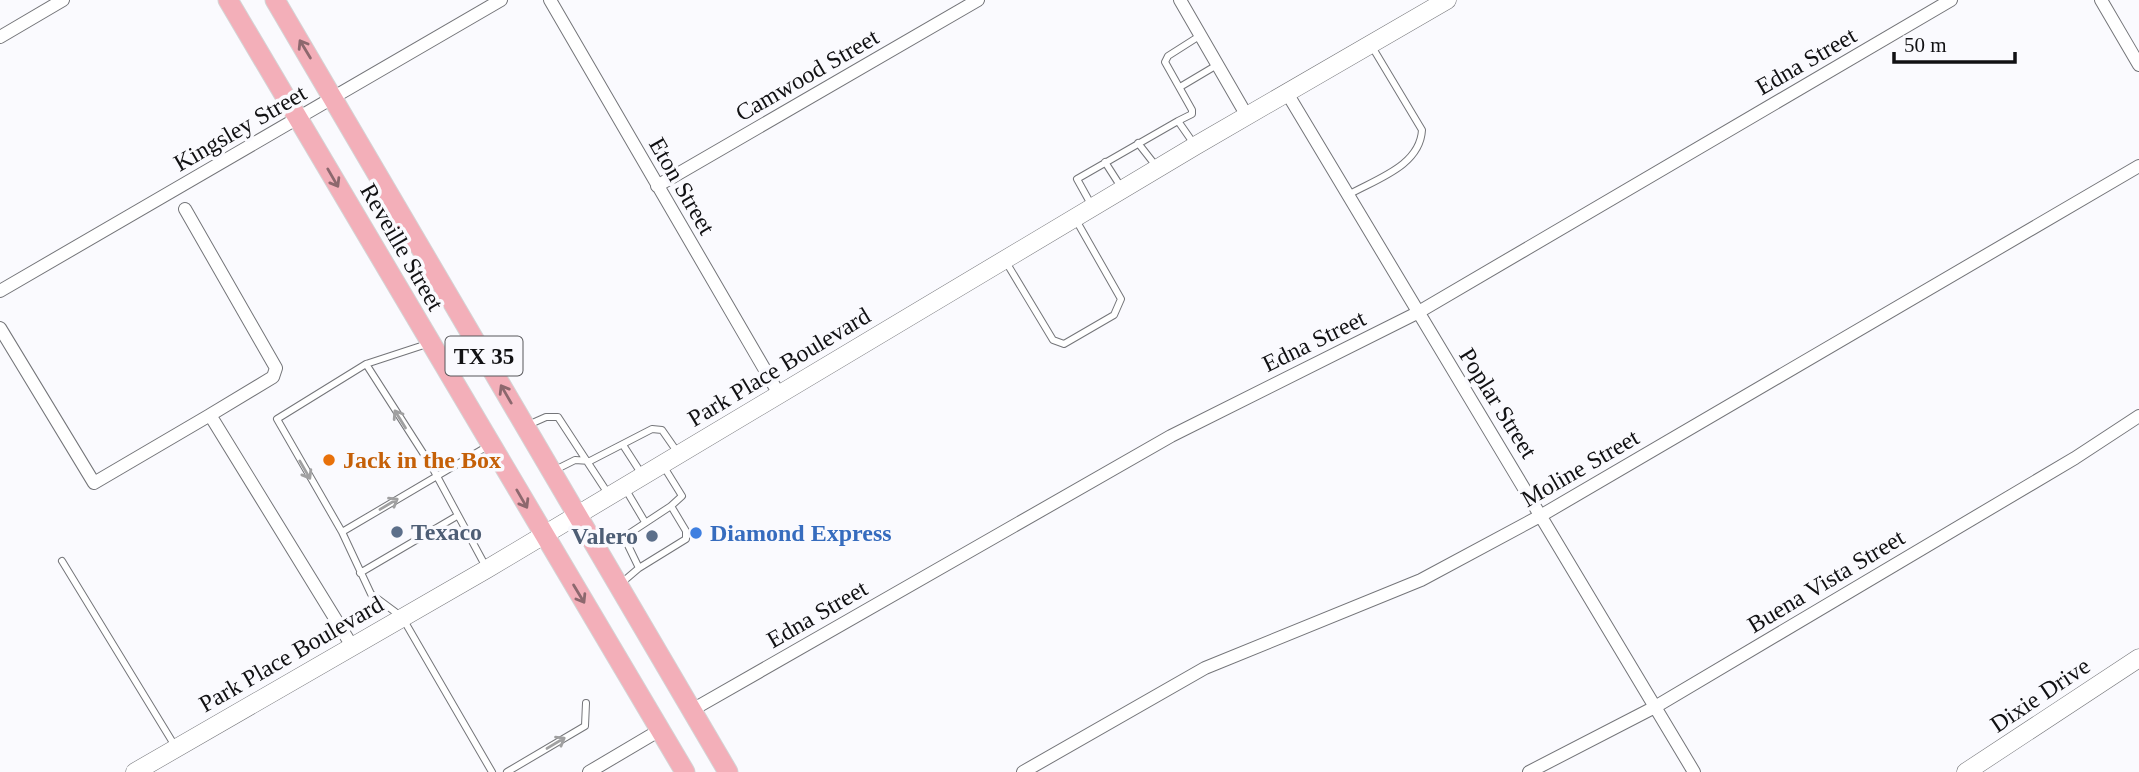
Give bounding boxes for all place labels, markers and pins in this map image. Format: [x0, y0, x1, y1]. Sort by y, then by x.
place label: Jack in the Box [343, 447, 501, 473]
marker: Jack in the Box [321, 452, 337, 468]
place label: Texaco [411, 519, 482, 545]
place label: Diamond Express [710, 520, 892, 546]
place label: Valero [571, 523, 638, 549]
marker: Texaco [389, 524, 405, 540]
marker: Diamond Express [688, 525, 704, 541]
marker: Valero [644, 528, 660, 544]

